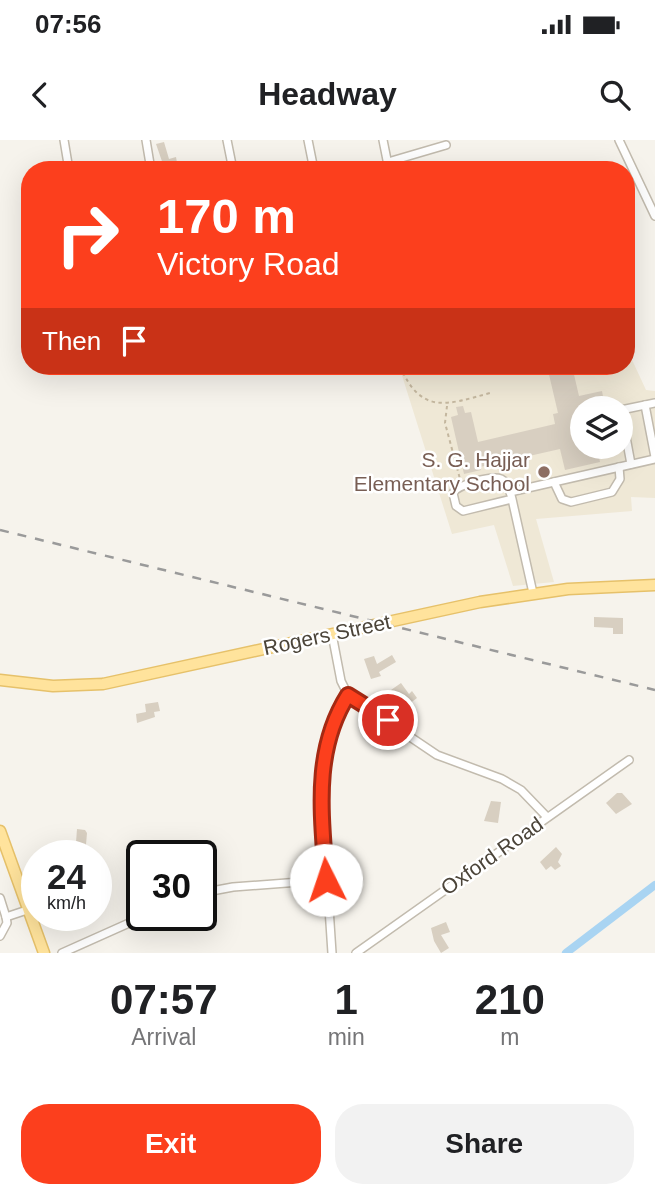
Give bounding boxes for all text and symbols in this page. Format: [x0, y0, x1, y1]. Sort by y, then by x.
text: 07:56 [35, 9, 102, 39]
icon: back [21, 76, 59, 114]
text: Headway [258, 76, 397, 112]
icon: search [596, 76, 634, 114]
icon: right [42, 189, 133, 280]
text: 170 m [157, 189, 296, 243]
text: Victory Road [157, 246, 340, 282]
icon: arrive [115, 322, 153, 360]
text: Then [42, 326, 101, 356]
map controls [570, 396, 633, 459]
button: layers [570, 396, 633, 459]
place label: S. G. Hajjar Elementary School [354, 448, 530, 495]
marker: S. G. Hajjar Elementary School [536, 464, 552, 480]
street label: Rogers Street [261, 610, 393, 659]
pin [358, 690, 418, 750]
icon: arrive [369, 701, 407, 739]
street label: Oxford Road [436, 812, 547, 899]
speed limit sign: 30 [126, 840, 217, 931]
position arrow [289, 843, 363, 917]
text: 24 [47, 857, 86, 896]
text: km/h [47, 893, 86, 913]
text: 07:57 [110, 976, 218, 1023]
text: 1 [334, 976, 358, 1023]
text: 210 [475, 976, 545, 1023]
text: Arrival [131, 1024, 196, 1050]
text: min [328, 1024, 365, 1050]
text: m [500, 1024, 519, 1050]
button: Exit [21, 1104, 321, 1184]
button: Share [335, 1104, 634, 1184]

